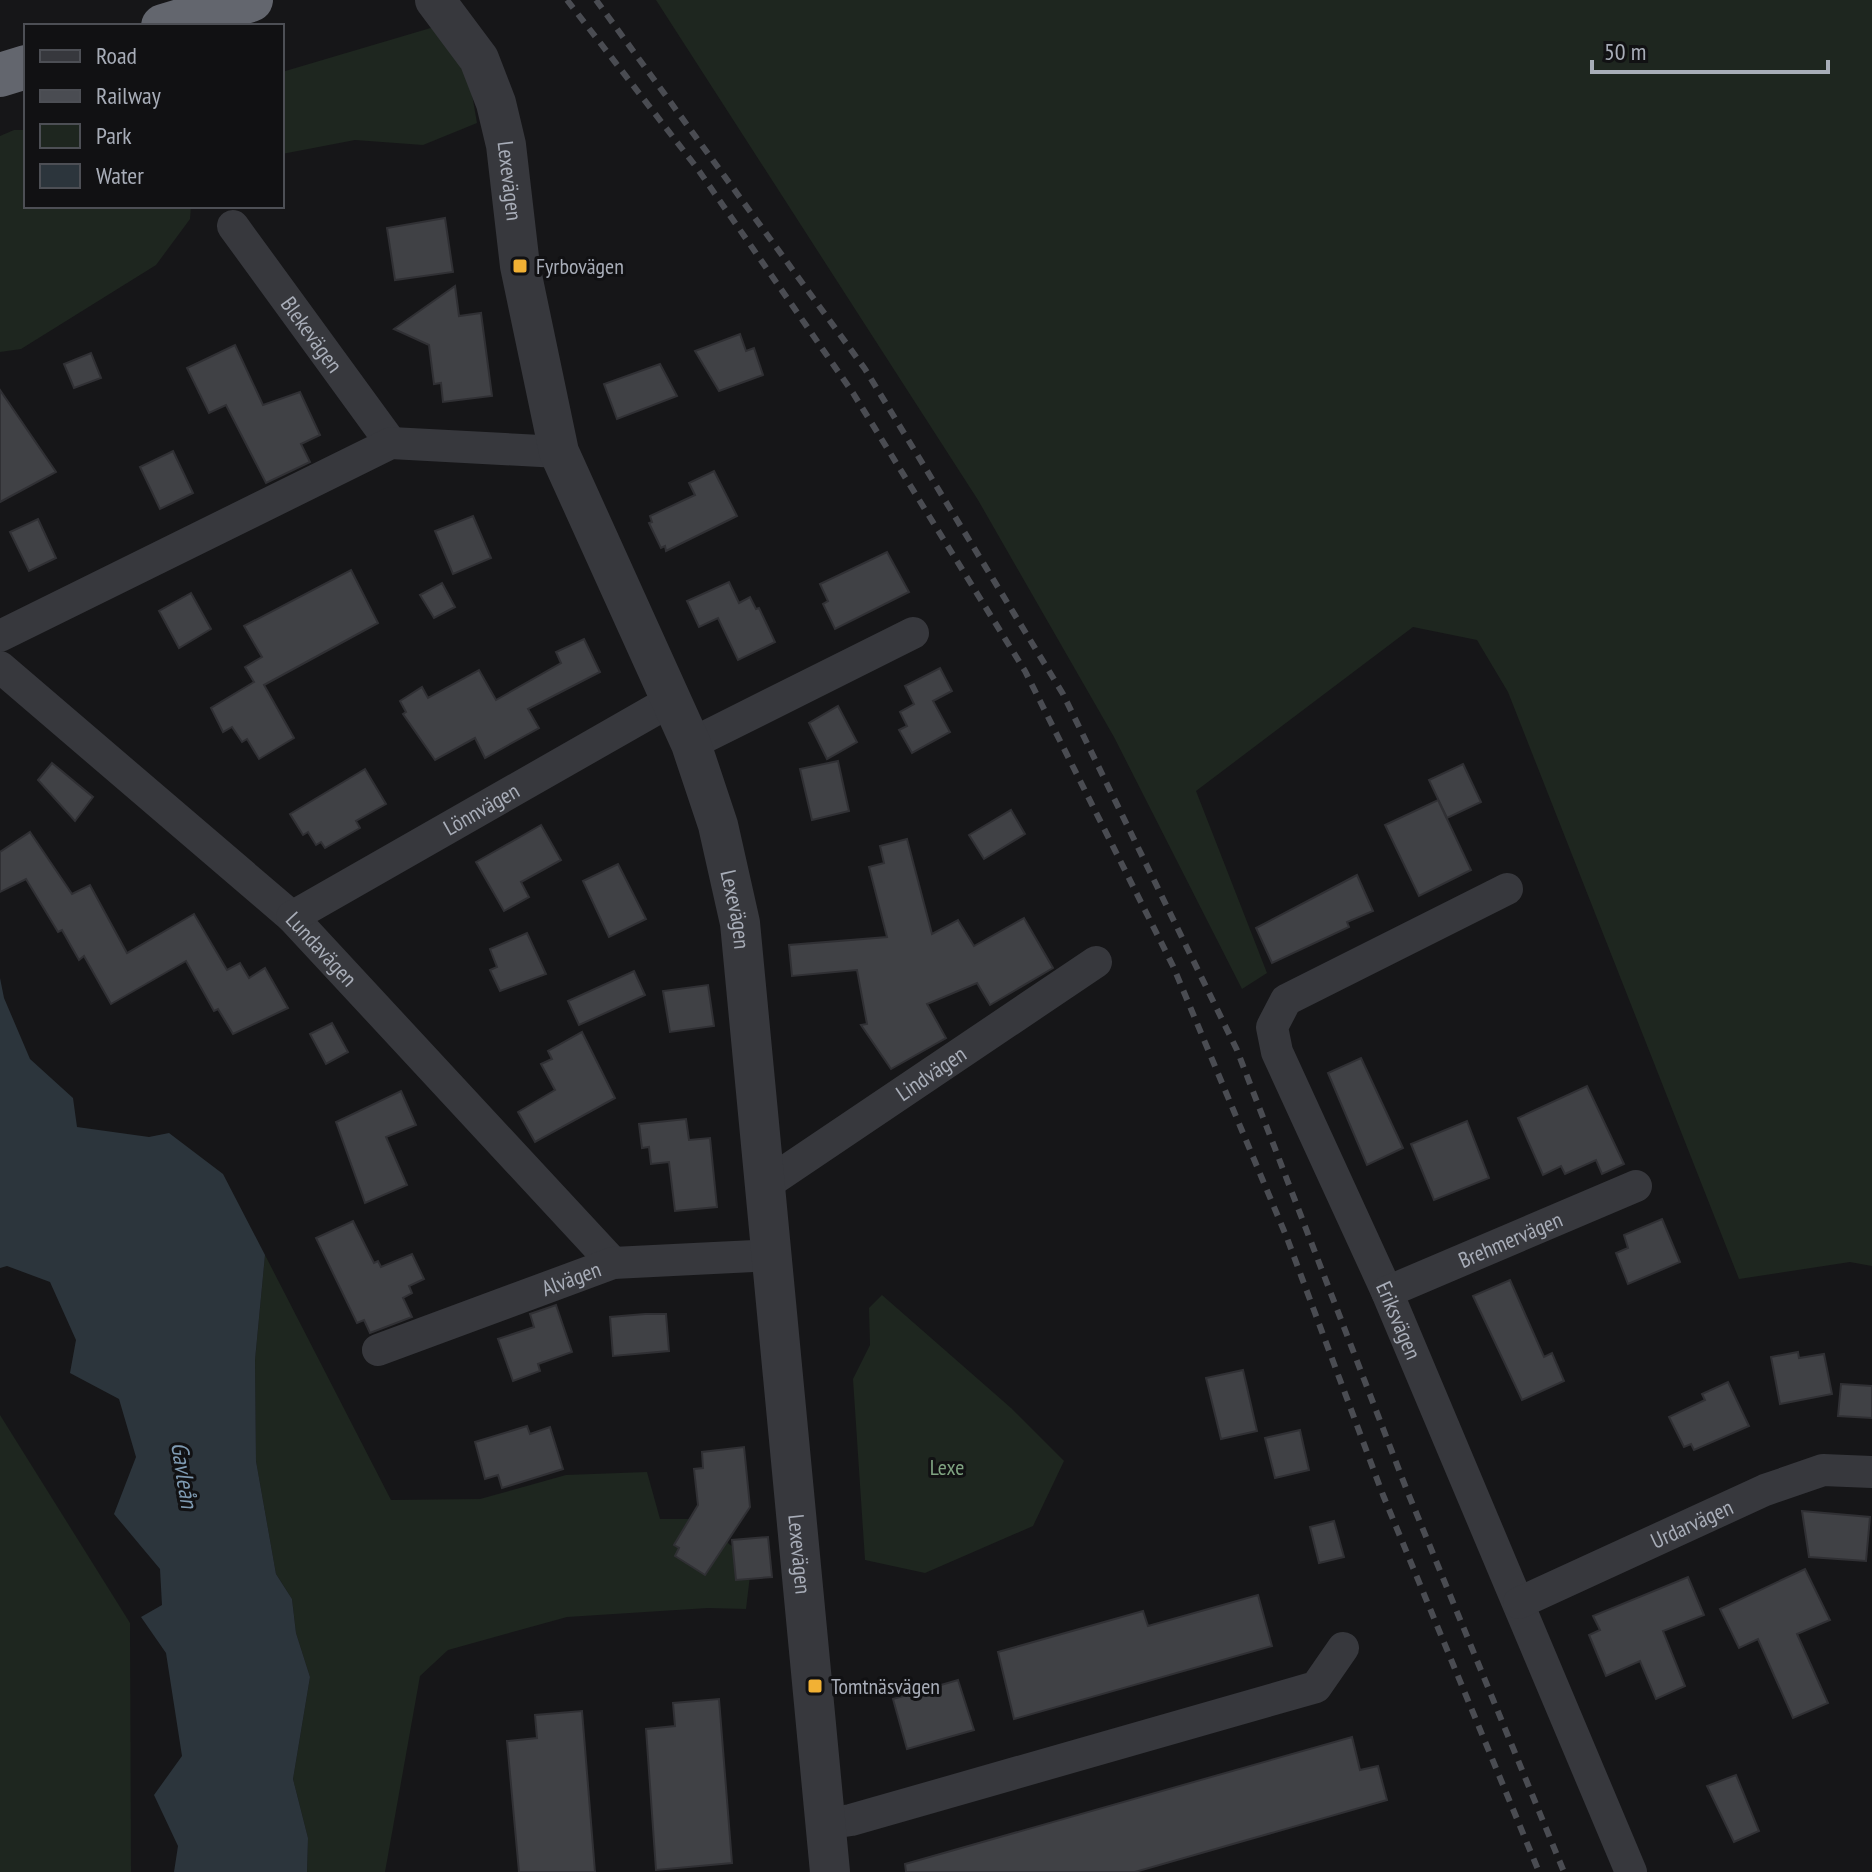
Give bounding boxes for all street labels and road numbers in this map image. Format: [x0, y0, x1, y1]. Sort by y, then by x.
street label: Lexevägen [492, 140, 529, 222]
street label: Blekevägen [275, 291, 349, 378]
street label: Lönnvägen [438, 776, 524, 842]
street label: Lexevägen [715, 867, 756, 950]
street label: Lundavägen [280, 906, 363, 992]
street label: Lindvägen [890, 1040, 971, 1107]
street label: Brehmervägen [1454, 1205, 1567, 1274]
street label: Alvägen [538, 1255, 605, 1302]
street label: Eriksvägen [1370, 1277, 1428, 1364]
street label: Urdarvägen [1646, 1493, 1737, 1555]
street label: Lexevägen [782, 1513, 818, 1595]

